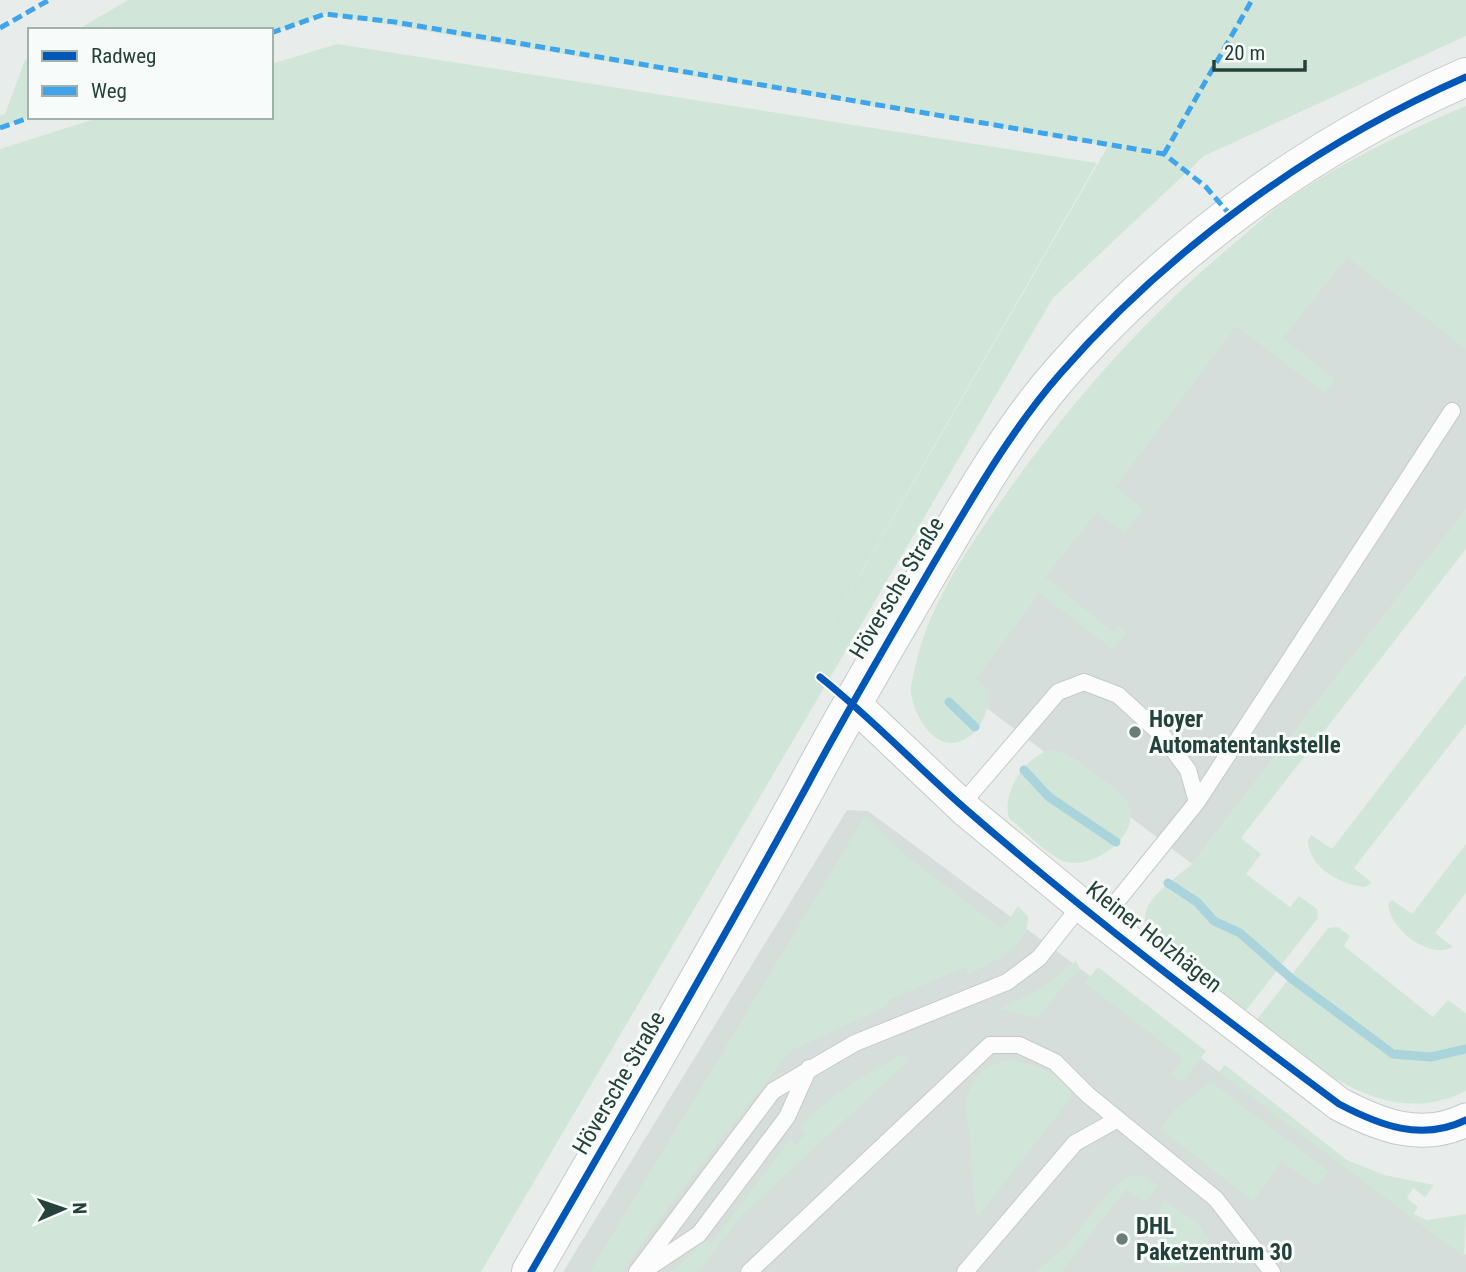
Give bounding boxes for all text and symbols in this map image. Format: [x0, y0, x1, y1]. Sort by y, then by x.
legend [28, 28, 273, 119]
scale bar [1214, 28, 1305, 72]
text: 20 m [1224, 41, 1265, 65]
text: Radweg [91, 44, 156, 68]
text: Weg [91, 79, 127, 103]
street label: Höversche Straße [844, 512, 950, 664]
place label: Hoyer Automatentankstelle [1149, 706, 1341, 759]
marker: Hoyer Automatentankstelle [1127, 724, 1143, 740]
street label: Kleiner Holzhägen [1081, 876, 1227, 998]
street label: Höversche Straße [567, 1007, 671, 1159]
north arrow [28, 1174, 98, 1244]
text: N [68, 1202, 91, 1215]
place label: DHL Paketzentrum 30 [1136, 1213, 1293, 1266]
marker: DHL Paketzentrum 30 [1114, 1231, 1130, 1247]

